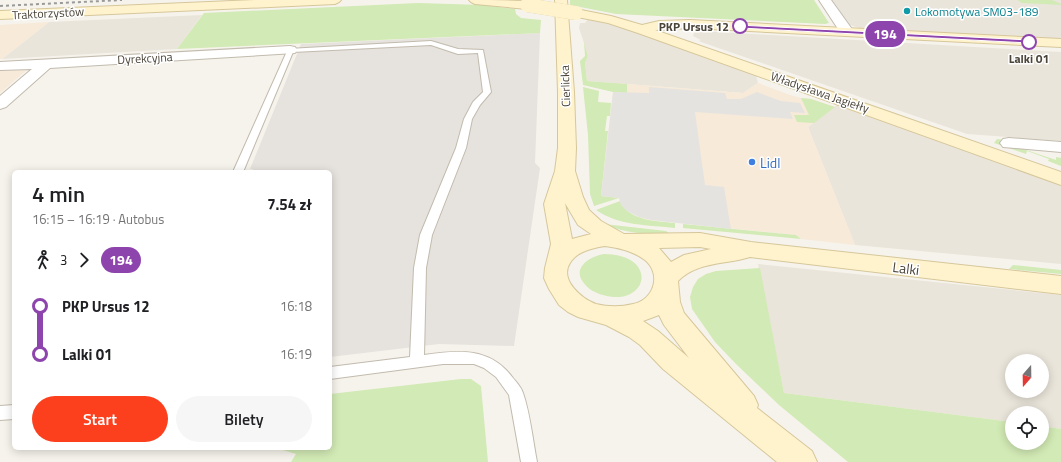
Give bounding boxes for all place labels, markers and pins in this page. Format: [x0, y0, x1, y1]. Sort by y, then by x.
place label: Lokomotywa SM03-189 [915, 2, 1039, 21]
marker: Lokomotywa SM03-189 [902, 6, 912, 16]
place label: PKP Ursus 12 [659, 17, 729, 36]
marker: PKP Ursus 12 [732, 18, 748, 34]
marker: Lalki 01 [1021, 34, 1037, 50]
place label: Lalki 01 [1009, 49, 1049, 68]
place label: Lidl [760, 152, 780, 173]
marker: Lidl [747, 157, 757, 167]

